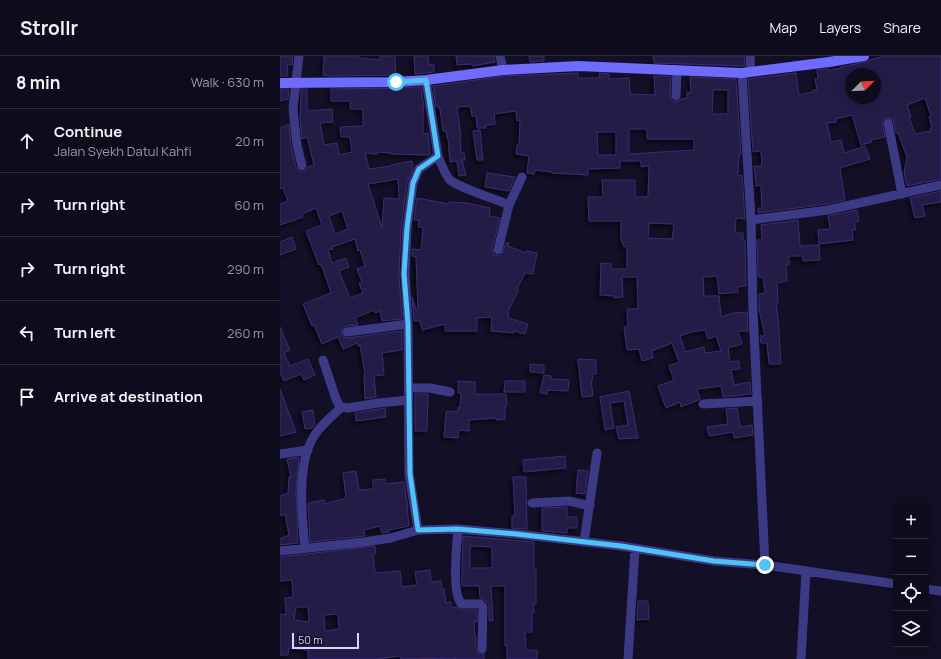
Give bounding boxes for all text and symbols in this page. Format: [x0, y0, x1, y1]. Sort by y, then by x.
text: Strollr [20, 15, 78, 41]
text: Map [769, 18, 797, 37]
text: Layers [819, 18, 861, 37]
text: Share [883, 18, 921, 37]
north arrow [845, 68, 881, 104]
text: 8 min [16, 71, 61, 94]
text: Walk · 630 m [191, 73, 264, 91]
route start [387, 73, 405, 91]
text: Continue [54, 121, 122, 142]
icon: ahead [16, 130, 38, 152]
text: 20 m [235, 132, 264, 150]
text: Jalan Syekh Datul Kahfi [54, 142, 192, 160]
icon: right [16, 194, 38, 216]
text: Turn right [54, 194, 125, 215]
text: 60 m [234, 196, 264, 214]
icon: right [16, 258, 38, 280]
text: Turn right [54, 258, 125, 279]
text: 290 m [227, 260, 264, 278]
icon: left [16, 322, 38, 344]
text: Turn left [54, 322, 116, 343]
text: 260 m [227, 324, 264, 342]
icon: arrive [16, 386, 38, 408]
text: Arrive at destination [54, 386, 203, 407]
map controls [893, 503, 929, 647]
button: + [893, 503, 929, 539]
button: − [893, 539, 929, 575]
route end [756, 556, 774, 574]
button: locate [893, 575, 929, 611]
button: layers [893, 611, 929, 647]
scale bar [292, 631, 359, 650]
text: 50 m [298, 632, 323, 647]

